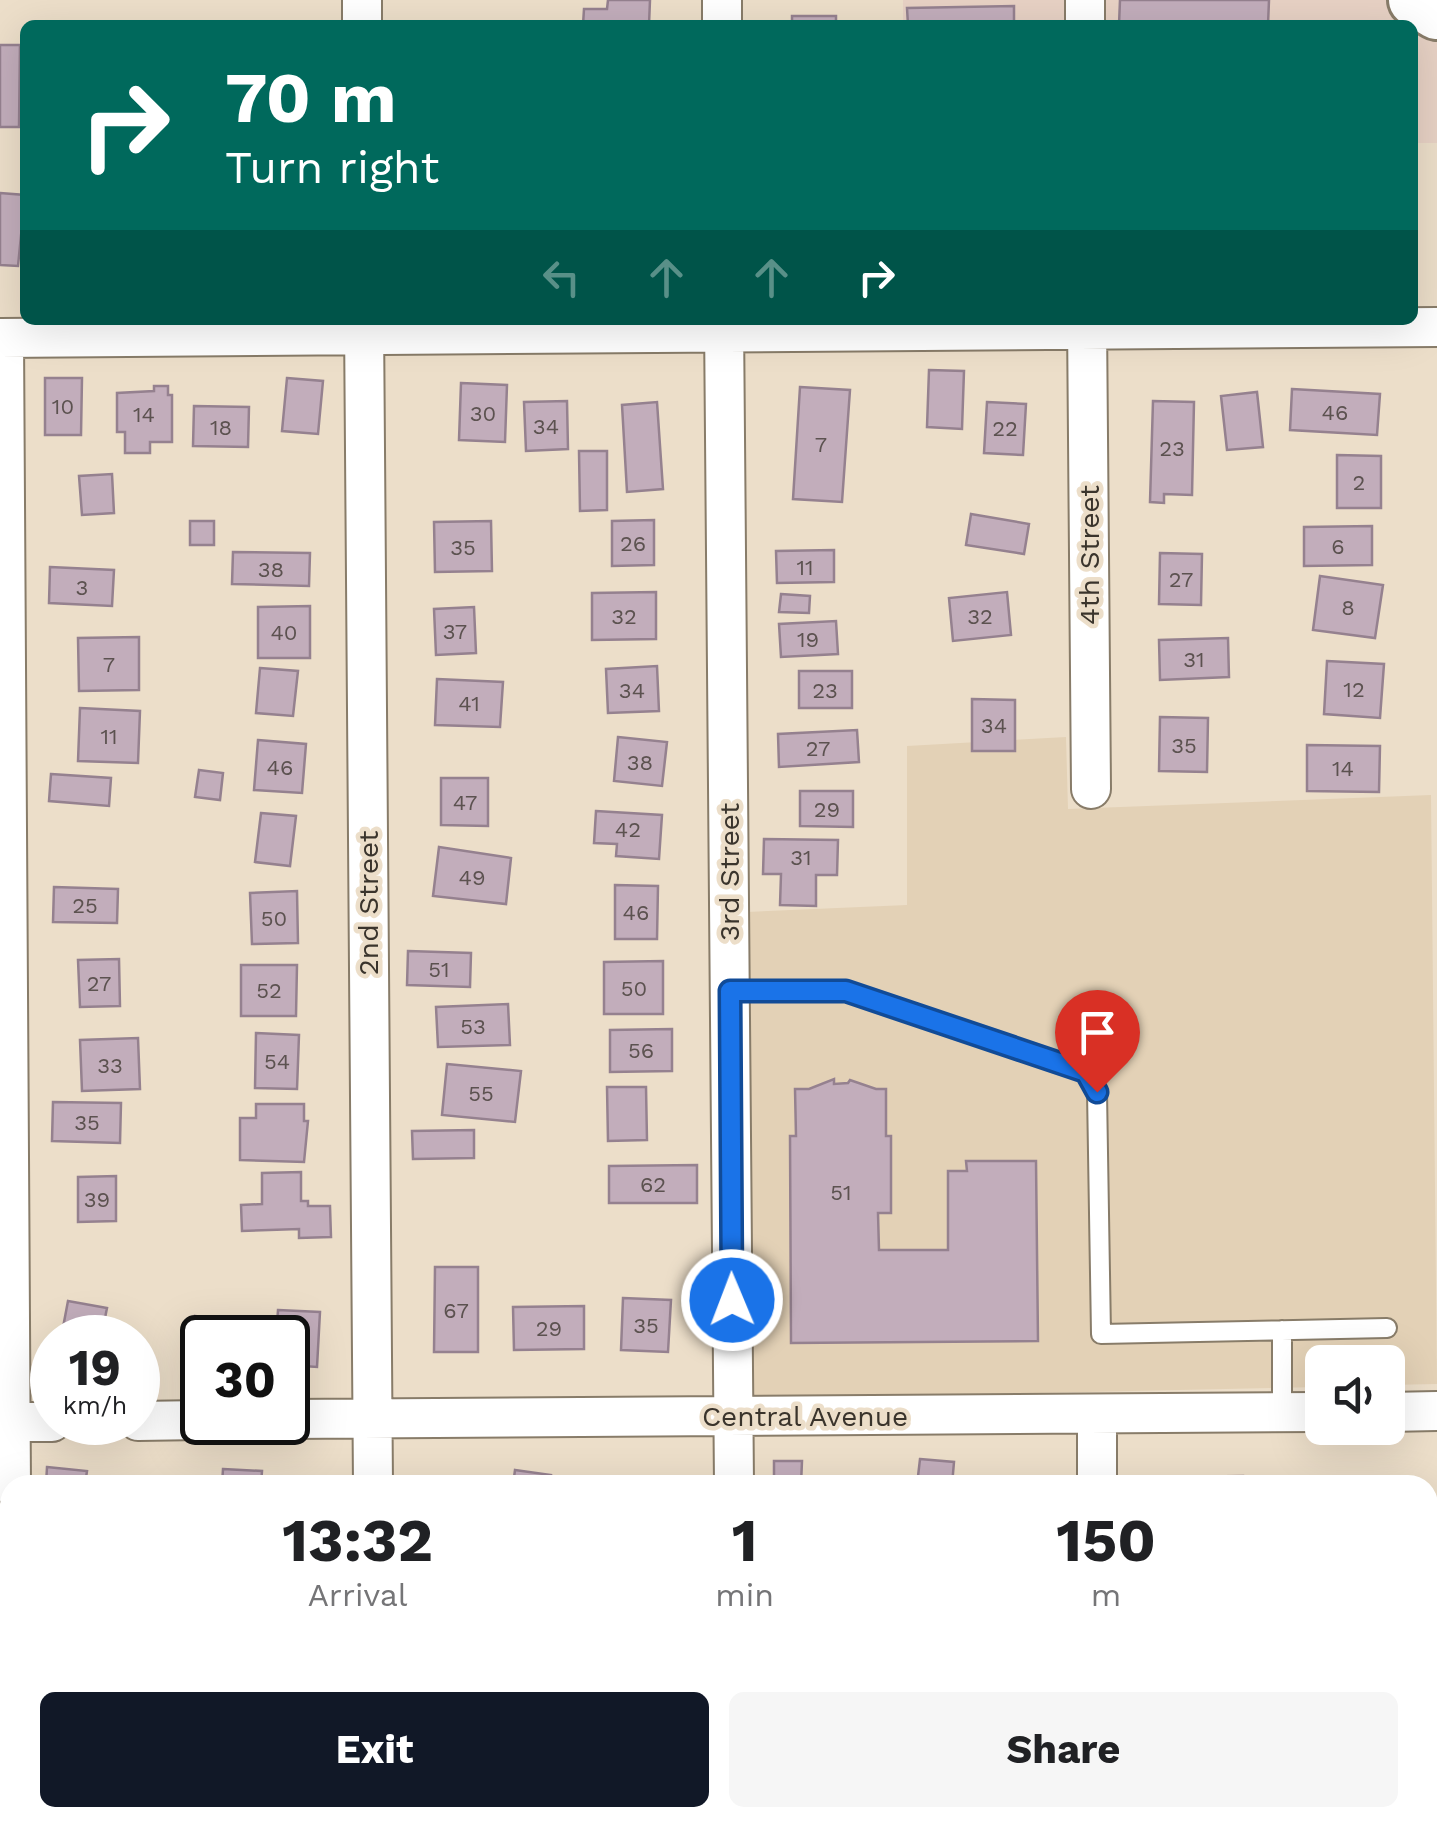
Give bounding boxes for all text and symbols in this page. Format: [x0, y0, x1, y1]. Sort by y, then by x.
text: 70 m [225, 57, 397, 139]
icon: right [60, 60, 190, 190]
text: Turn right [225, 141, 439, 194]
icon: left [534, 250, 589, 305]
icon: ahead [639, 250, 694, 305]
icon: ahead [744, 250, 799, 305]
icon: right [849, 250, 904, 305]
house number: 10 [52, 394, 74, 419]
house number: 46 [1322, 400, 1348, 425]
house number: 30 [470, 401, 496, 426]
house number: 14 [133, 402, 155, 427]
house number: 34 [533, 414, 559, 439]
house number: 18 [210, 415, 232, 440]
house number: 22 [992, 416, 1018, 441]
house number: 7 [815, 432, 827, 457]
house number: 23 [1159, 436, 1185, 461]
house number: 2 [1353, 470, 1365, 495]
street label: 4th Street [1073, 485, 1106, 625]
house number: 26 [620, 531, 646, 556]
house number: 6 [1331, 534, 1345, 559]
house number: 35 [450, 535, 476, 560]
house number: 11 [796, 555, 814, 580]
house number: 38 [258, 557, 284, 582]
house number: 27 [1169, 567, 1193, 592]
house number: 3 [76, 575, 88, 600]
house number: 8 [1341, 595, 1355, 620]
house number: 32 [611, 604, 637, 629]
house number: 32 [967, 604, 993, 629]
house number: 37 [443, 619, 467, 644]
house number: 40 [270, 620, 298, 645]
house number: 19 [797, 627, 819, 652]
house number: 31 [1183, 647, 1205, 672]
house number: 7 [103, 652, 115, 677]
house number: 12 [1343, 677, 1365, 702]
house number: 34 [619, 678, 645, 703]
house number: 23 [812, 678, 838, 703]
house number: 41 [458, 691, 480, 716]
house number: 34 [981, 713, 1007, 738]
house number: 11 [100, 724, 118, 749]
house number: 35 [1171, 733, 1197, 758]
house number: 27 [806, 736, 830, 761]
house number: 38 [627, 750, 653, 775]
house number: 46 [267, 755, 293, 780]
house number: 14 [1332, 756, 1354, 781]
house number: 47 [453, 790, 477, 815]
house number: 29 [814, 797, 840, 822]
street label: 3rd Street [713, 802, 746, 941]
house number: 42 [615, 817, 641, 842]
street label: 2nd Street [352, 830, 385, 976]
house number: 31 [790, 845, 812, 870]
house number: 49 [458, 865, 486, 890]
house number: 25 [72, 893, 98, 918]
house number: 46 [623, 900, 649, 925]
house number: 50 [261, 906, 287, 931]
house number: 51 [428, 957, 450, 982]
house number: 27 [87, 971, 111, 996]
house number: 50 [621, 976, 647, 1001]
house number: 52 [256, 978, 282, 1003]
pin [1055, 990, 1140, 1093]
icon: arrive [1070, 1005, 1125, 1060]
house number: 53 [460, 1014, 486, 1039]
house number: 56 [628, 1038, 654, 1063]
house number: 54 [264, 1049, 290, 1074]
house number: 33 [97, 1053, 123, 1078]
house number: 55 [468, 1081, 494, 1106]
house number: 35 [74, 1110, 100, 1135]
house number: 62 [640, 1172, 666, 1197]
house number: 51 [830, 1180, 852, 1205]
house number: 39 [84, 1187, 110, 1212]
position arrow [680, 1248, 784, 1352]
house number: 67 [443, 1298, 469, 1323]
house number: 35 [633, 1313, 659, 1338]
speed limit sign: 30 [180, 1315, 310, 1445]
house number: 29 [536, 1316, 562, 1341]
text: 19 [69, 1338, 121, 1397]
map controls [1305, 1345, 1405, 1445]
button: sound [1305, 1345, 1405, 1445]
text: km/h [63, 1391, 127, 1420]
street label: Central Avenue [702, 1400, 908, 1433]
text: 13:32 [282, 1505, 433, 1576]
text: 1 [732, 1505, 758, 1576]
text: 150 [1056, 1505, 1156, 1576]
text: Arrival [308, 1576, 408, 1614]
text: min [715, 1576, 774, 1614]
text: m [1091, 1576, 1121, 1614]
button: Exit [40, 1692, 709, 1807]
button: Share [729, 1692, 1398, 1807]

